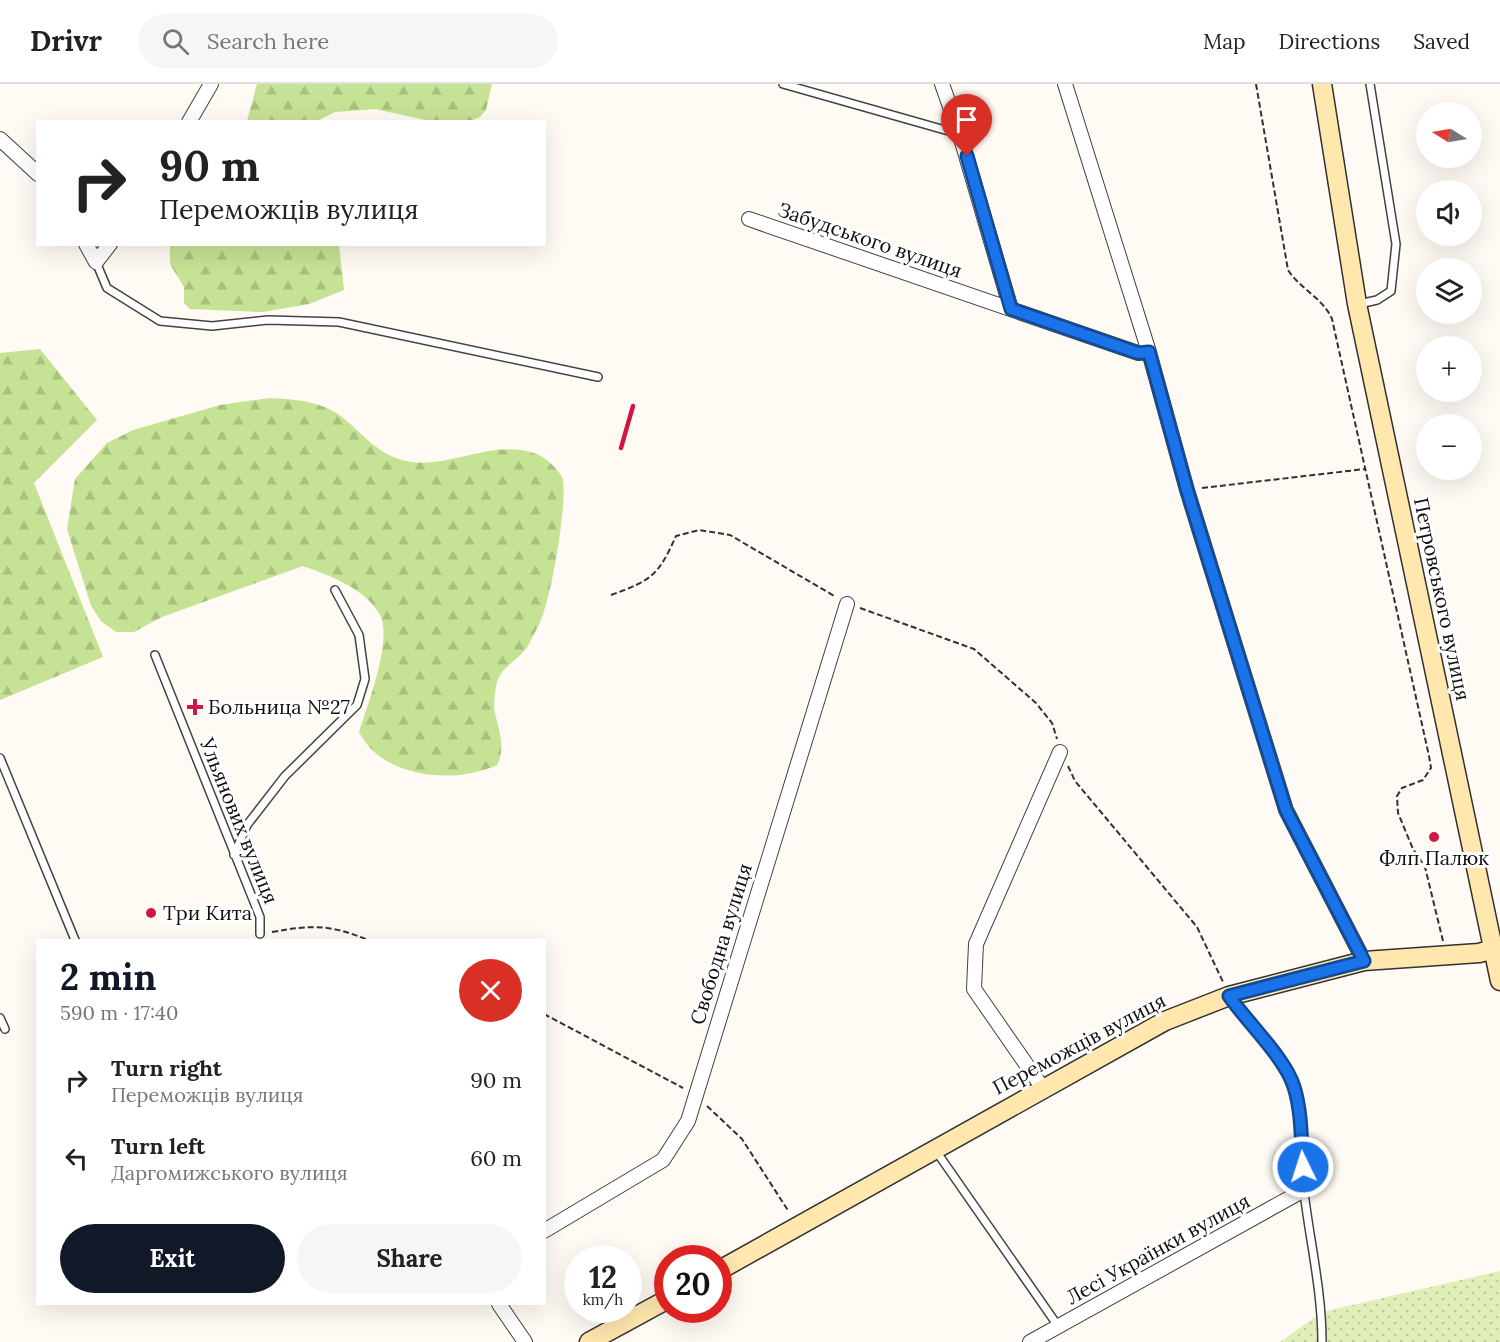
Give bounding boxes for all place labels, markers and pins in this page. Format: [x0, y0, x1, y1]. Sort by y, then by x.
pin [941, 94, 992, 156]
place label: Больница №27 [208, 694, 350, 719]
marker: Больница №27 [186, 698, 204, 716]
marker: Флп Палюк [1427, 830, 1441, 844]
place label: Флп Палюк [1379, 845, 1489, 870]
place label: Три Кита [163, 900, 252, 925]
marker: Три Кита [144, 906, 158, 920]

